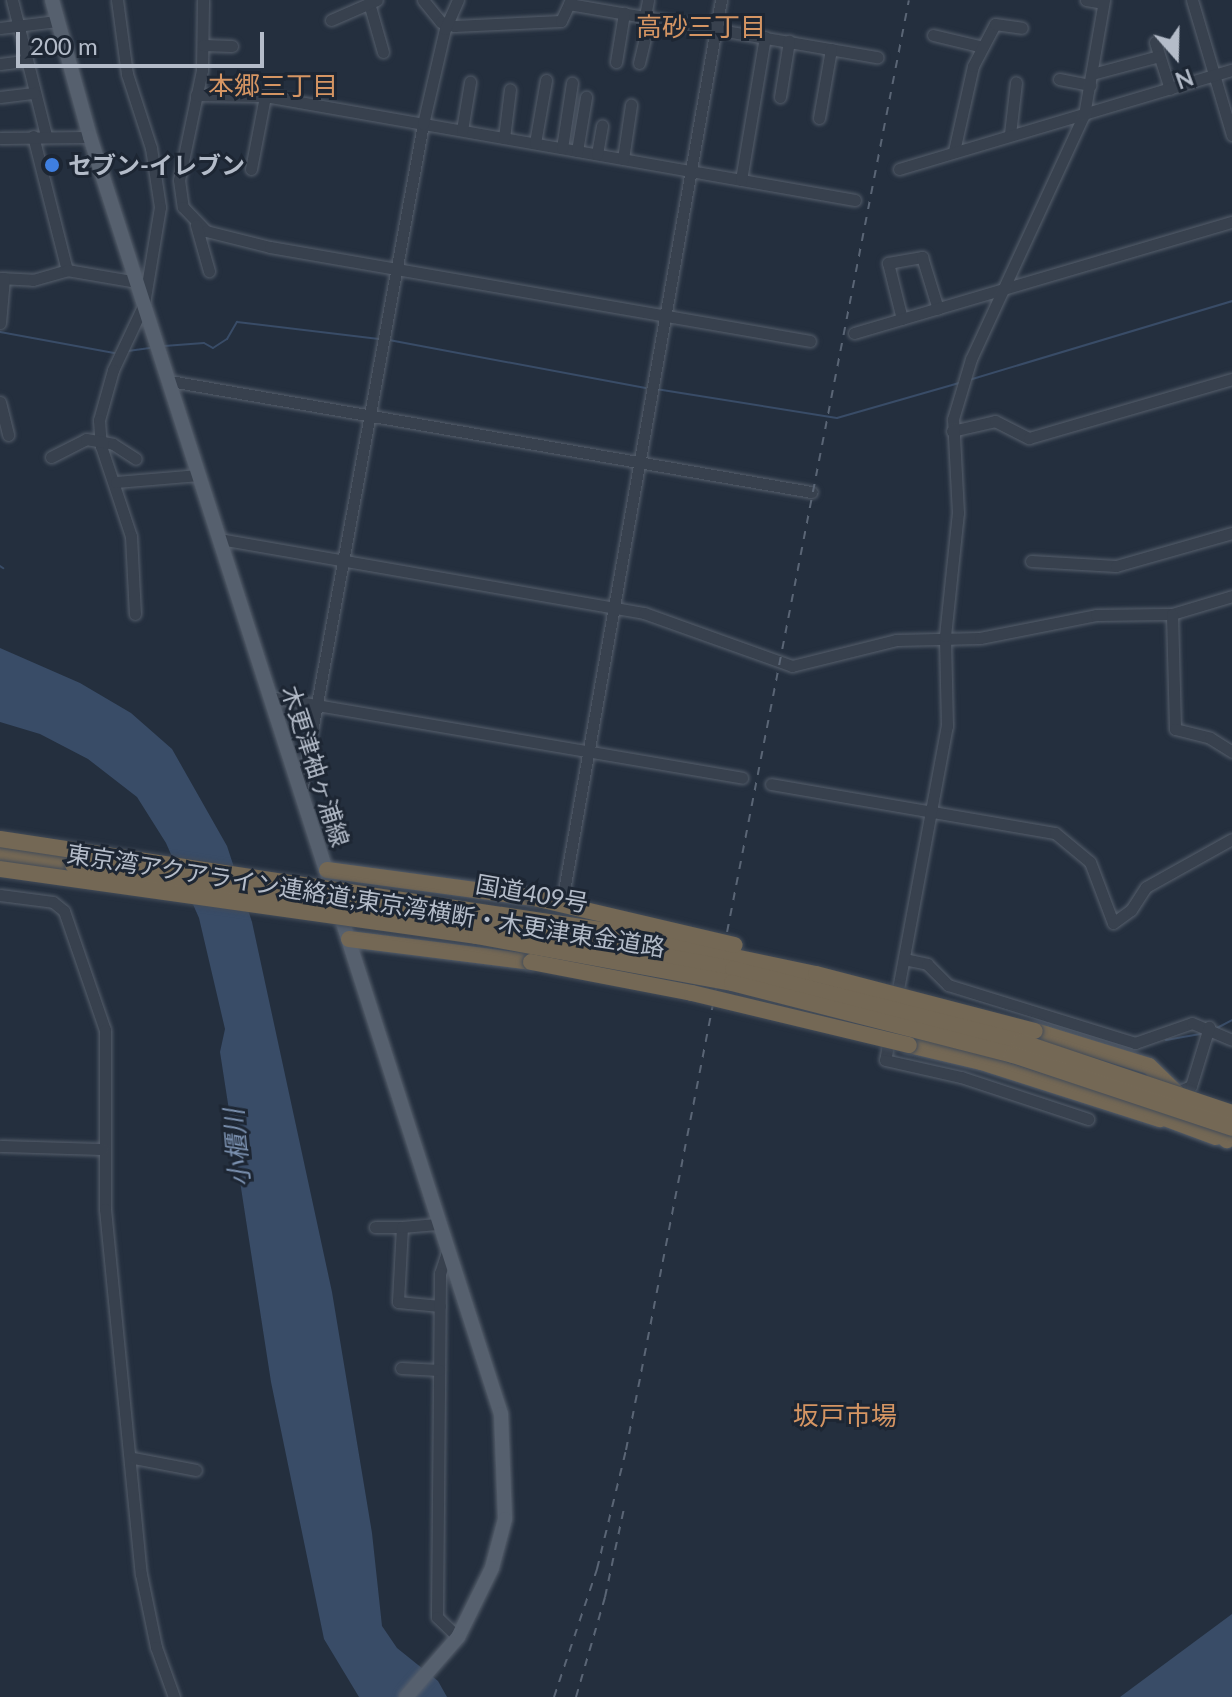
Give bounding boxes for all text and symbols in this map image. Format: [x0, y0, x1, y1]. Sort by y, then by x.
district label: 高砂三丁目 [636, 11, 766, 43]
scale bar [20, 16, 268, 66]
north arrow [1136, 16, 1216, 96]
text: 200 m [30, 31, 98, 60]
text: N [1172, 63, 1197, 95]
district label: 本郷三丁目 [208, 70, 338, 102]
place label: セブン-イレブン [68, 151, 245, 179]
marker: セブン-イレブン [43, 156, 61, 174]
street label: 木更津袖ヶ浦線 [276, 682, 356, 850]
street label: 東京湾アクアライン連絡道;東京湾横断・木更津東金道路 [64, 838, 668, 962]
street label: 国道409号 [473, 869, 591, 917]
water label: 小櫃川 [218, 1108, 256, 1188]
district label: 坂戸市場 [793, 1400, 897, 1432]

